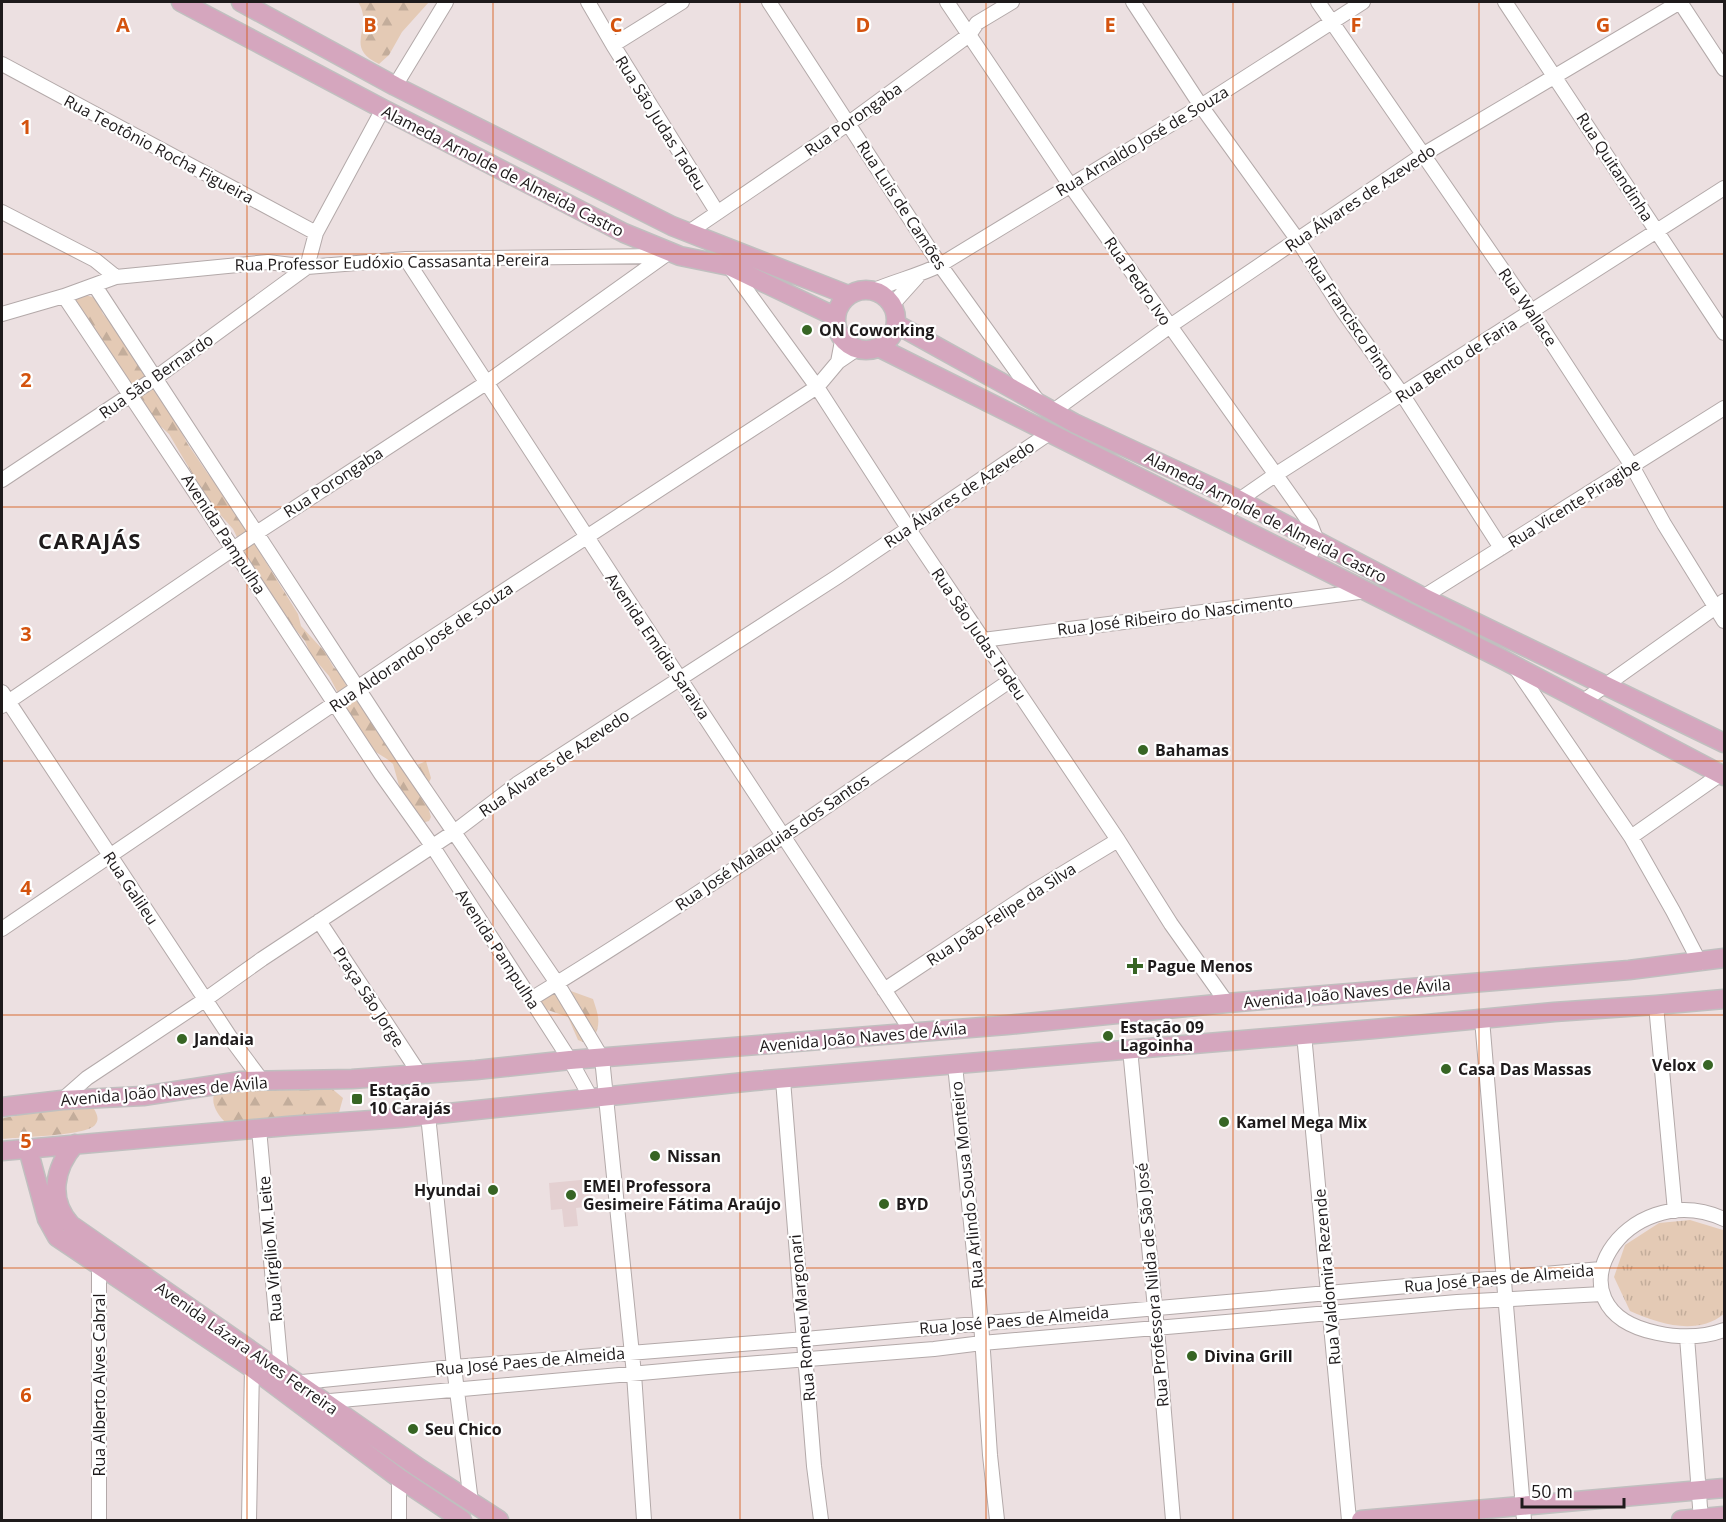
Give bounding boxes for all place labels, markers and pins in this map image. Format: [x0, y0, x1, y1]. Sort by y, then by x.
place label: ON Coworking [819, 319, 934, 341]
marker: ON Coworking [800, 323, 814, 337]
place label: Bahamas [1155, 739, 1229, 761]
marker: Bahamas [1136, 743, 1150, 757]
place label: Pague Menos [1147, 955, 1253, 977]
marker: Pague Menos [1128, 959, 1142, 973]
place label: Estação 09 Lagoinha [1120, 1016, 1204, 1056]
place label: Jandaia [192, 1028, 254, 1050]
marker: Estação 09 Lagoinha [1101, 1029, 1115, 1043]
marker: Jandaia [175, 1032, 189, 1046]
place label: Velox [1652, 1054, 1697, 1076]
place label: Casa Das Massas [1458, 1058, 1592, 1080]
marker: Velox [1701, 1058, 1715, 1072]
marker: Casa Das Massas [1439, 1062, 1453, 1076]
place label: Estação 10 Carajás [369, 1079, 451, 1119]
marker: Estação 10 Carajás [350, 1092, 364, 1106]
place label: Kamel Mega Mix [1236, 1111, 1368, 1133]
marker: Kamel Mega Mix [1217, 1115, 1231, 1129]
place label: Nissan [667, 1145, 721, 1167]
marker: Nissan [648, 1149, 662, 1163]
place label: EMEI Professora Gesimeire Fátima Araújo [583, 1175, 781, 1215]
place label: Hyundai [414, 1179, 481, 1201]
marker: Hyundai [486, 1183, 500, 1197]
marker: EMEI Professora Gesimeire Fátima Araújo [564, 1188, 578, 1202]
place label: BYD [896, 1193, 929, 1215]
marker: BYD [877, 1197, 891, 1211]
place label: Divina Grill [1204, 1345, 1293, 1367]
marker: Divina Grill [1185, 1349, 1199, 1363]
place label: Seu Chico [425, 1418, 502, 1440]
marker: Seu Chico [406, 1422, 420, 1436]

